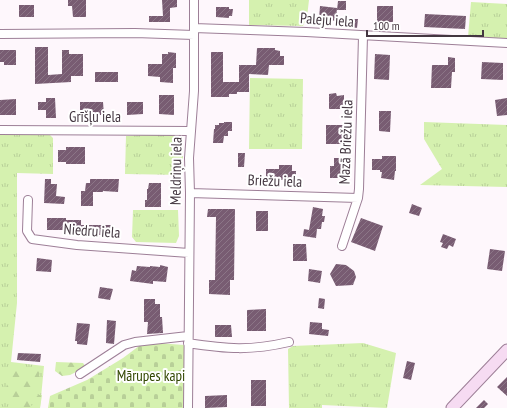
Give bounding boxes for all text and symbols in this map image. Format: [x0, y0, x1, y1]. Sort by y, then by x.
street label: Paleju iela [299, 8, 355, 31]
scale bar [367, 12, 483, 38]
text: 100 m [373, 18, 400, 33]
street label: Mazā Briežu iela [335, 99, 356, 185]
street label: Grīšļu iela [69, 107, 121, 126]
street label: Meldriņu iela [165, 137, 186, 205]
street label: Briežu iela [247, 170, 303, 191]
street label: Niedru iela [63, 219, 121, 242]
park label: Mārupes kapi [117, 366, 185, 385]

